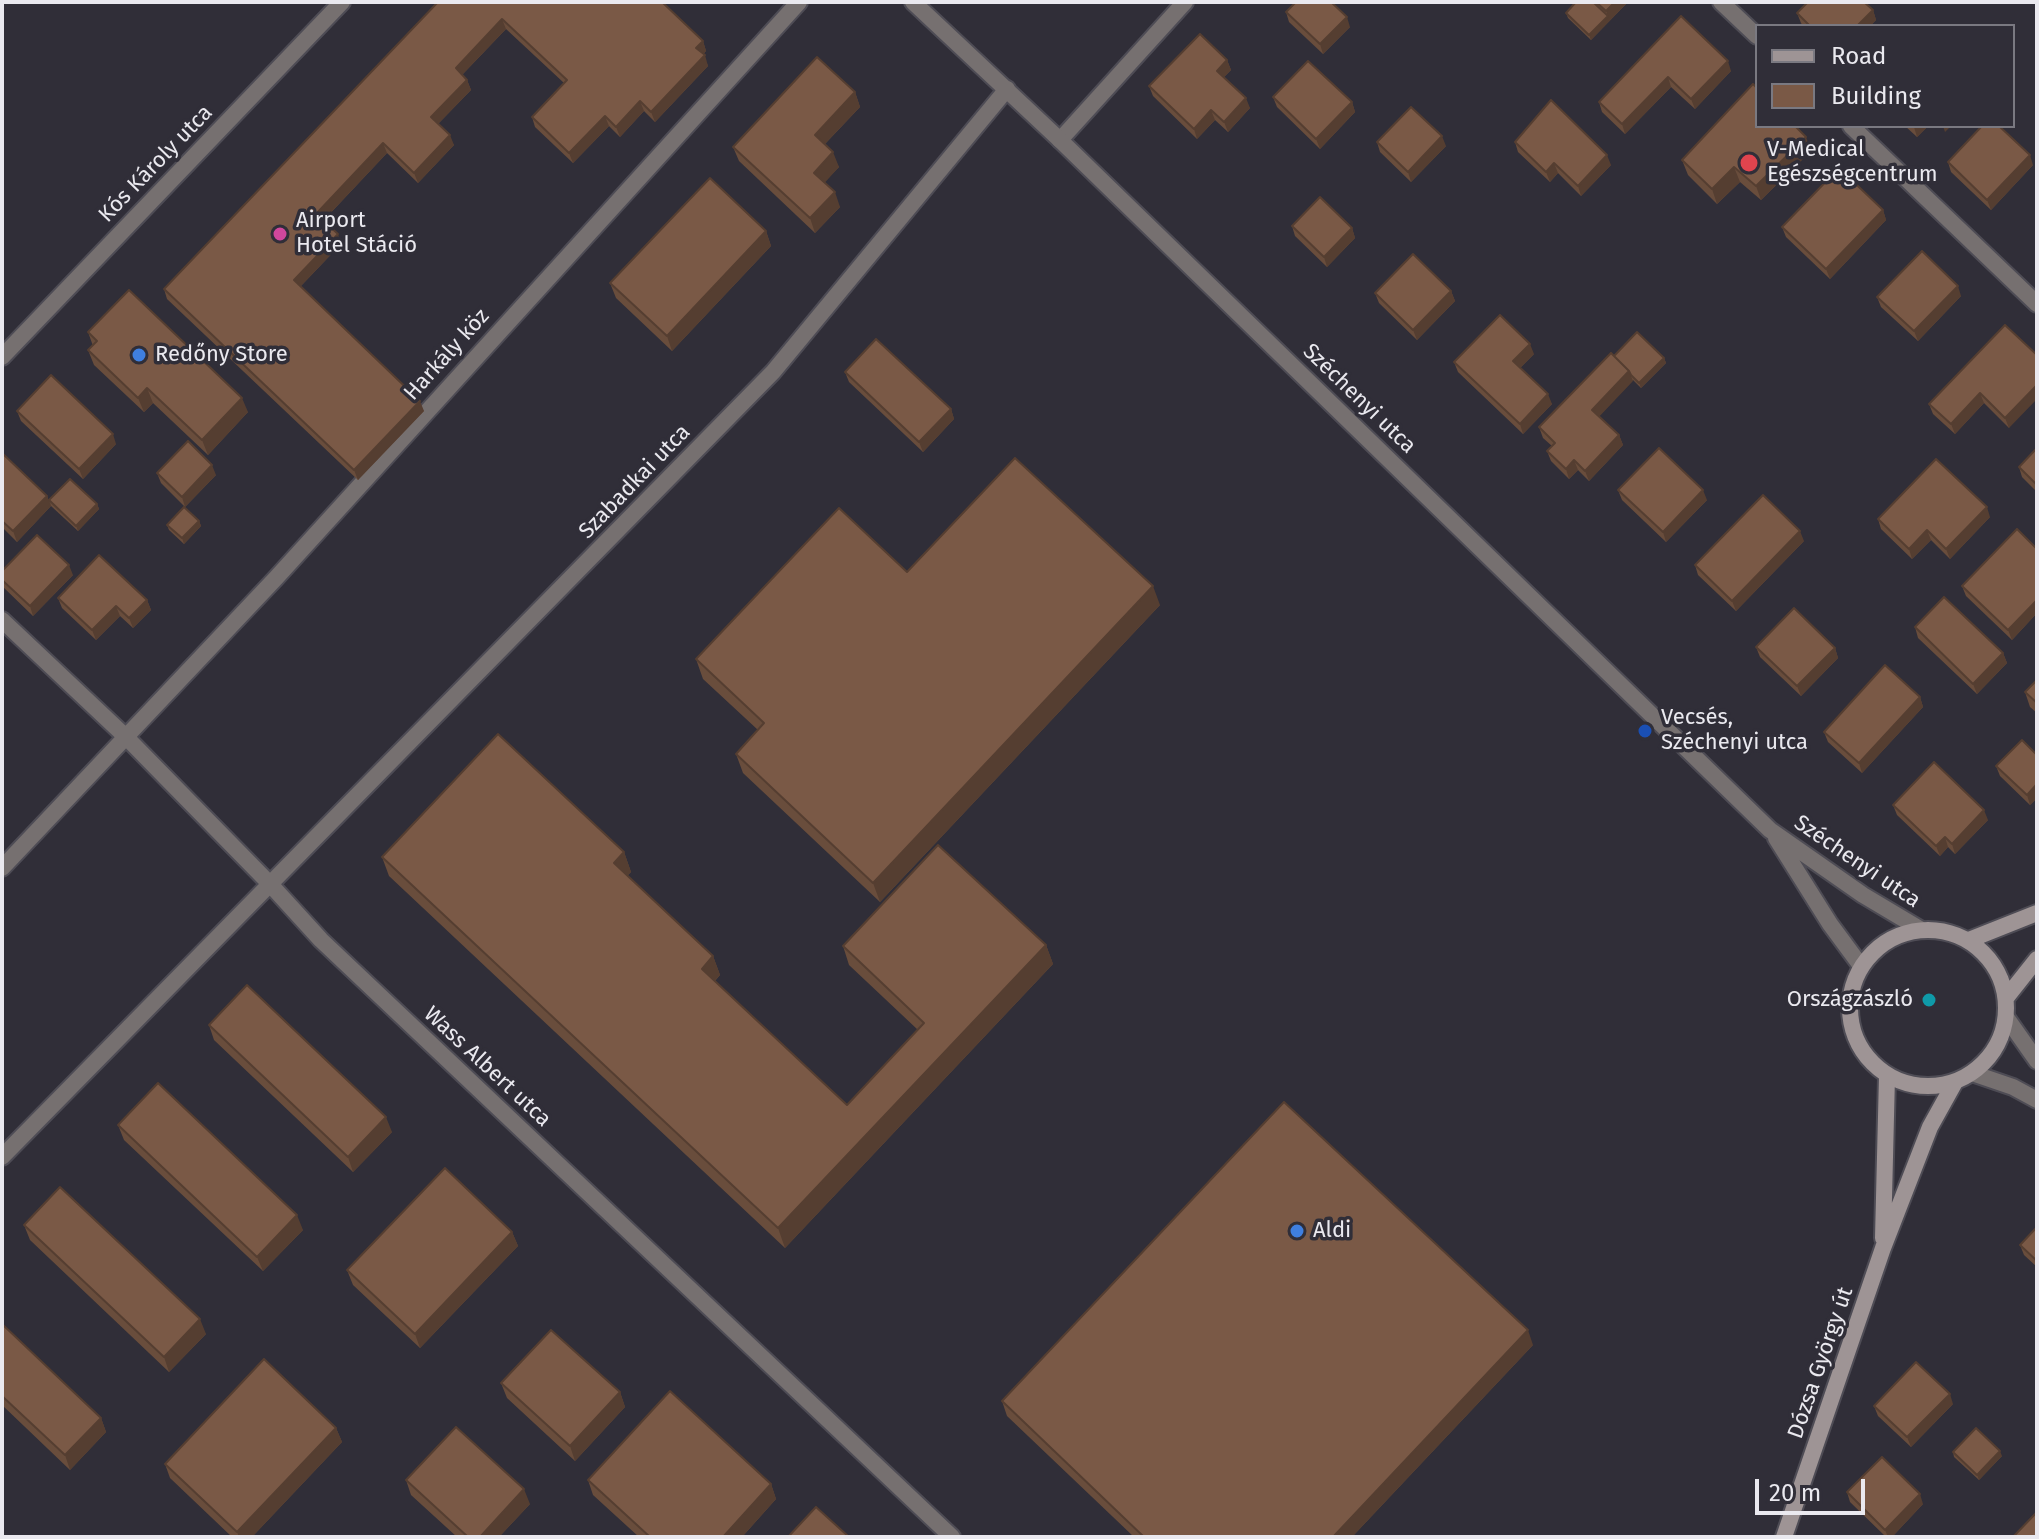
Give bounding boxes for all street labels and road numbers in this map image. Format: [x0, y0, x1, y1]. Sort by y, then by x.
street label: Kós Károly utca [93, 100, 219, 228]
street label: Harkály köz [399, 304, 495, 406]
street label: Széchenyi utca [1297, 338, 1421, 460]
street label: Szabadkai utca [574, 419, 696, 545]
street label: Széchenyi utca [1789, 810, 1925, 914]
street label: Wass Albert utca [418, 1001, 556, 1133]
street label: Dózsa György út [1783, 1284, 1859, 1442]

